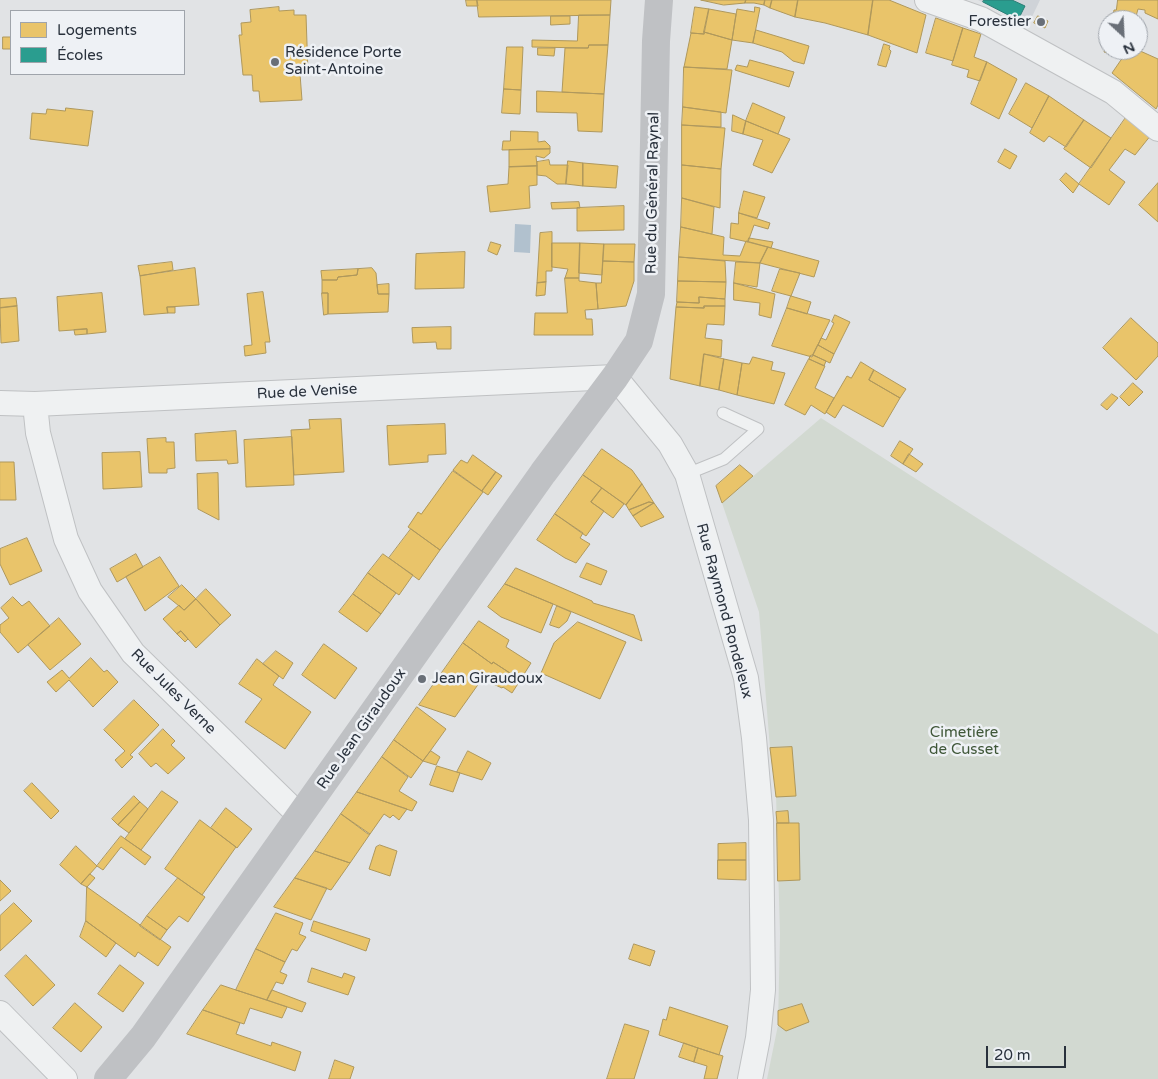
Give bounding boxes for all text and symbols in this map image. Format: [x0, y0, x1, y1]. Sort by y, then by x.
legend [10, 10, 185, 75]
north arrow [1098, 10, 1148, 60]
place label: Forestier [969, 13, 1031, 31]
marker: Forestier [1035, 16, 1047, 28]
text: Logements [57, 21, 137, 39]
text: N [1120, 38, 1138, 58]
place label: Résidence Porte Saint-Antoine [285, 44, 401, 79]
text: Écoles [57, 46, 103, 64]
marker: Résidence Porte Saint-Antoine [269, 56, 281, 68]
street label: Rue du Général Raynal [643, 112, 663, 274]
street label: Rue de Venise [256, 380, 358, 404]
street label: Rue Raymond Rondeleux [692, 521, 756, 701]
street label: Rue Jules Verne [127, 646, 219, 738]
street label: Rue Jean Giraudoux [314, 665, 410, 793]
place label: Jean Giraudoux [432, 670, 543, 688]
marker: Jean Giraudoux [416, 673, 428, 685]
park label: Cimetière de Cusset [929, 724, 999, 759]
scale bar [988, 1036, 1068, 1068]
text: 20 m [994, 1046, 1031, 1064]

